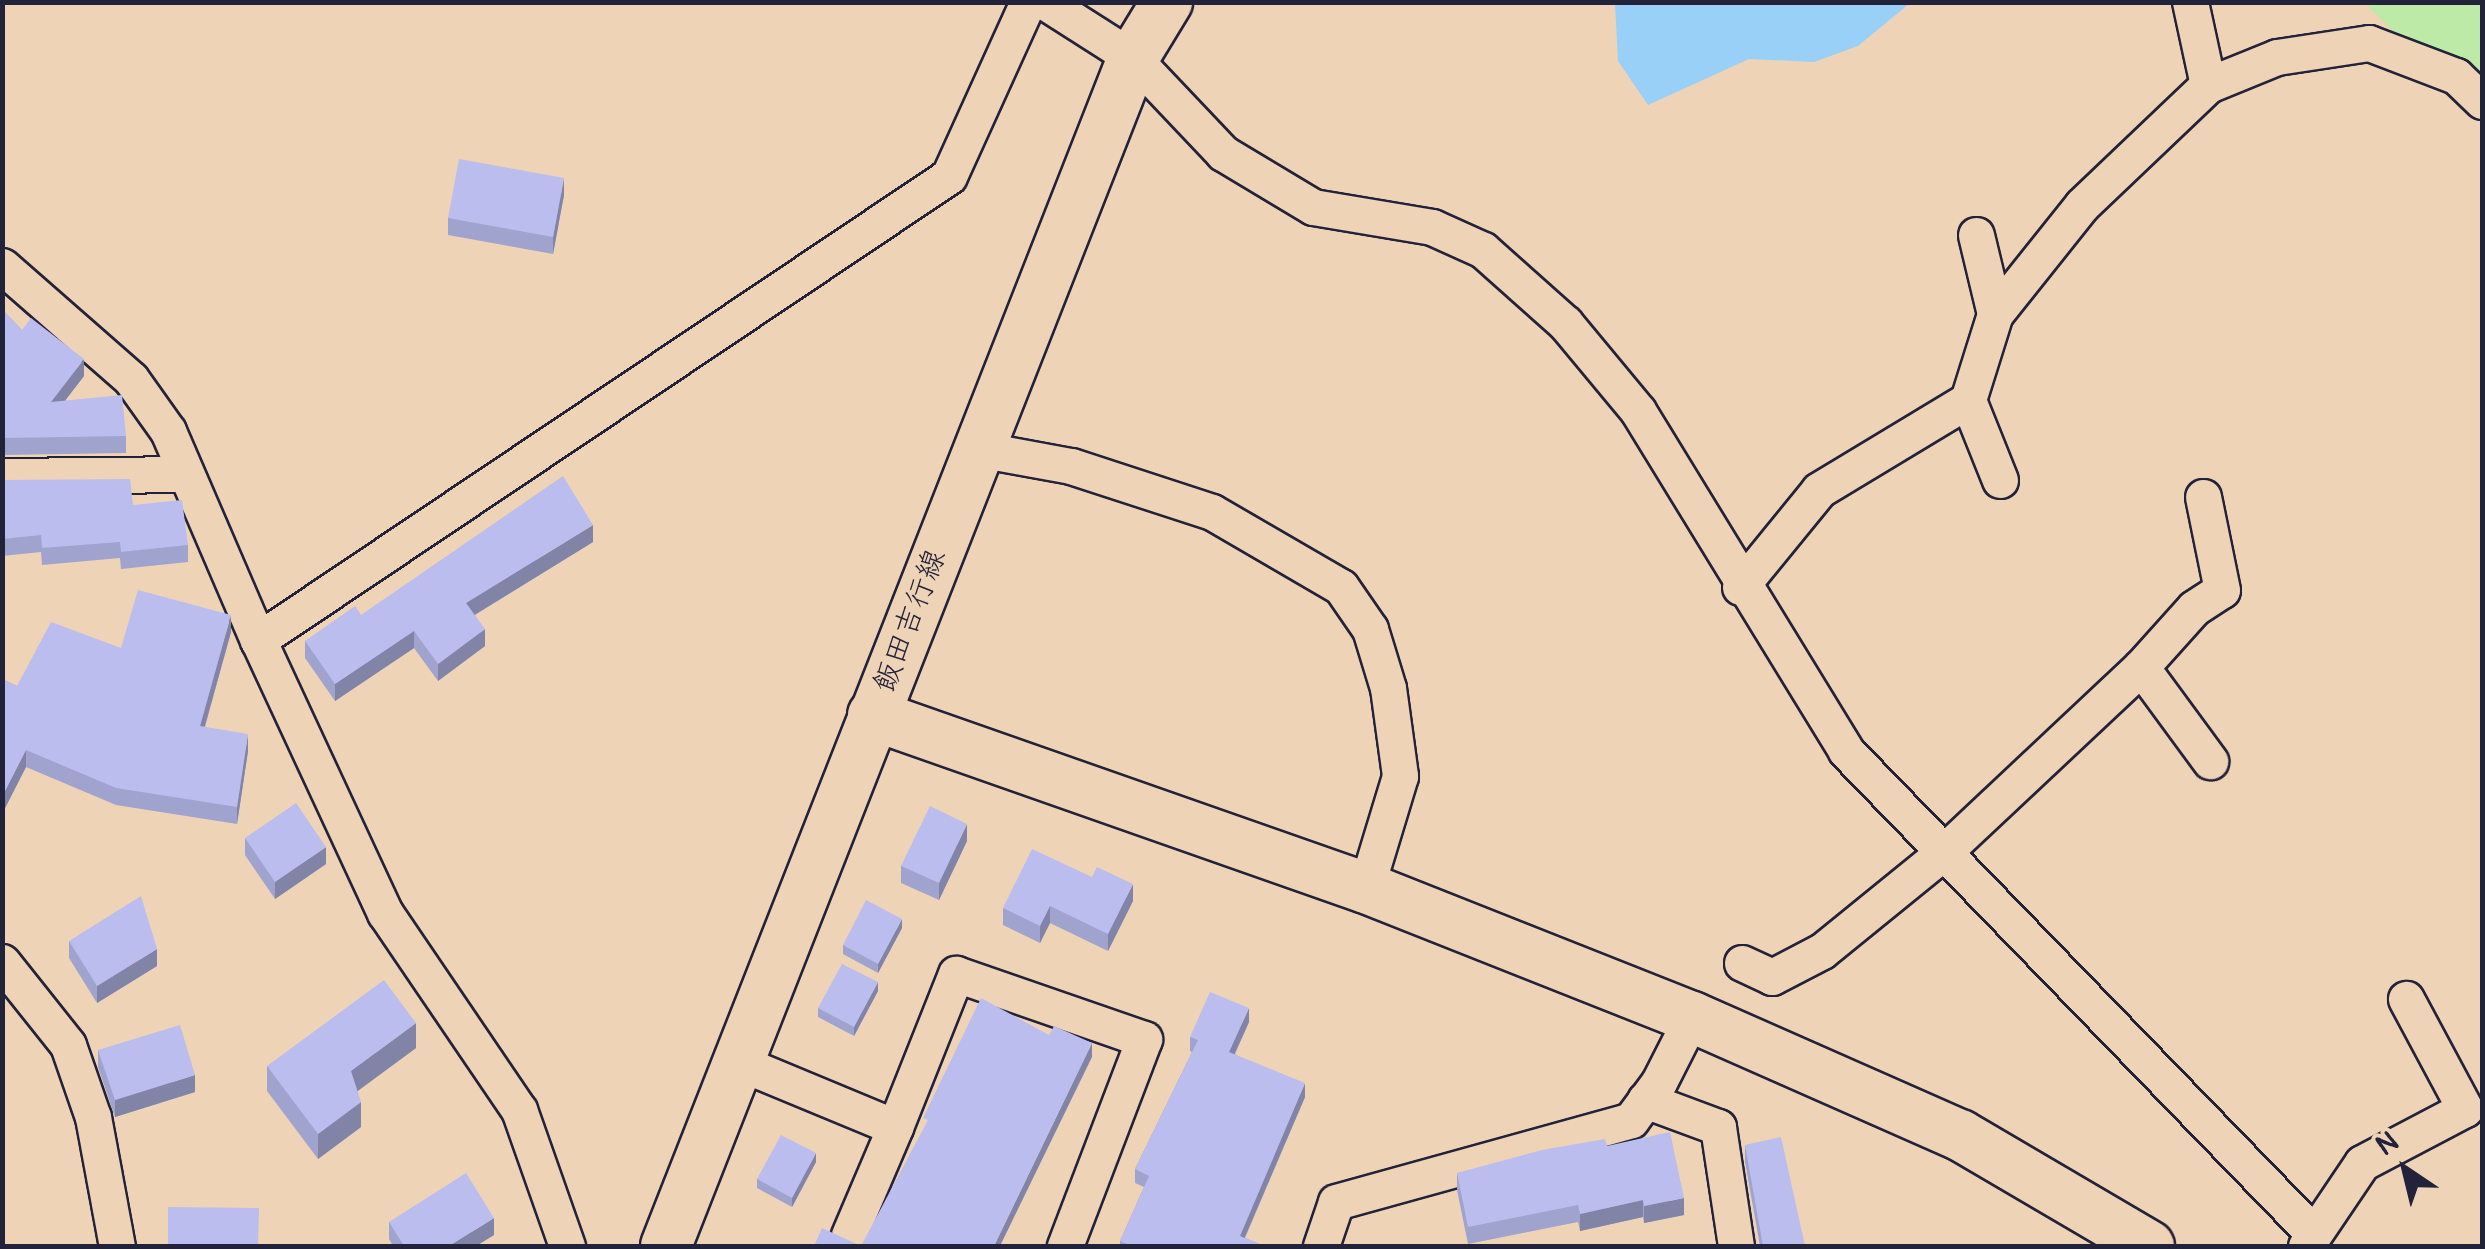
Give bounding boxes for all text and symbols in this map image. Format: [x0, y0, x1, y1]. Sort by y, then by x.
street label: 飯田吉行線 [866, 545, 954, 697]
north arrow [2355, 1119, 2455, 1219]
text: N [2370, 1124, 2405, 1164]

